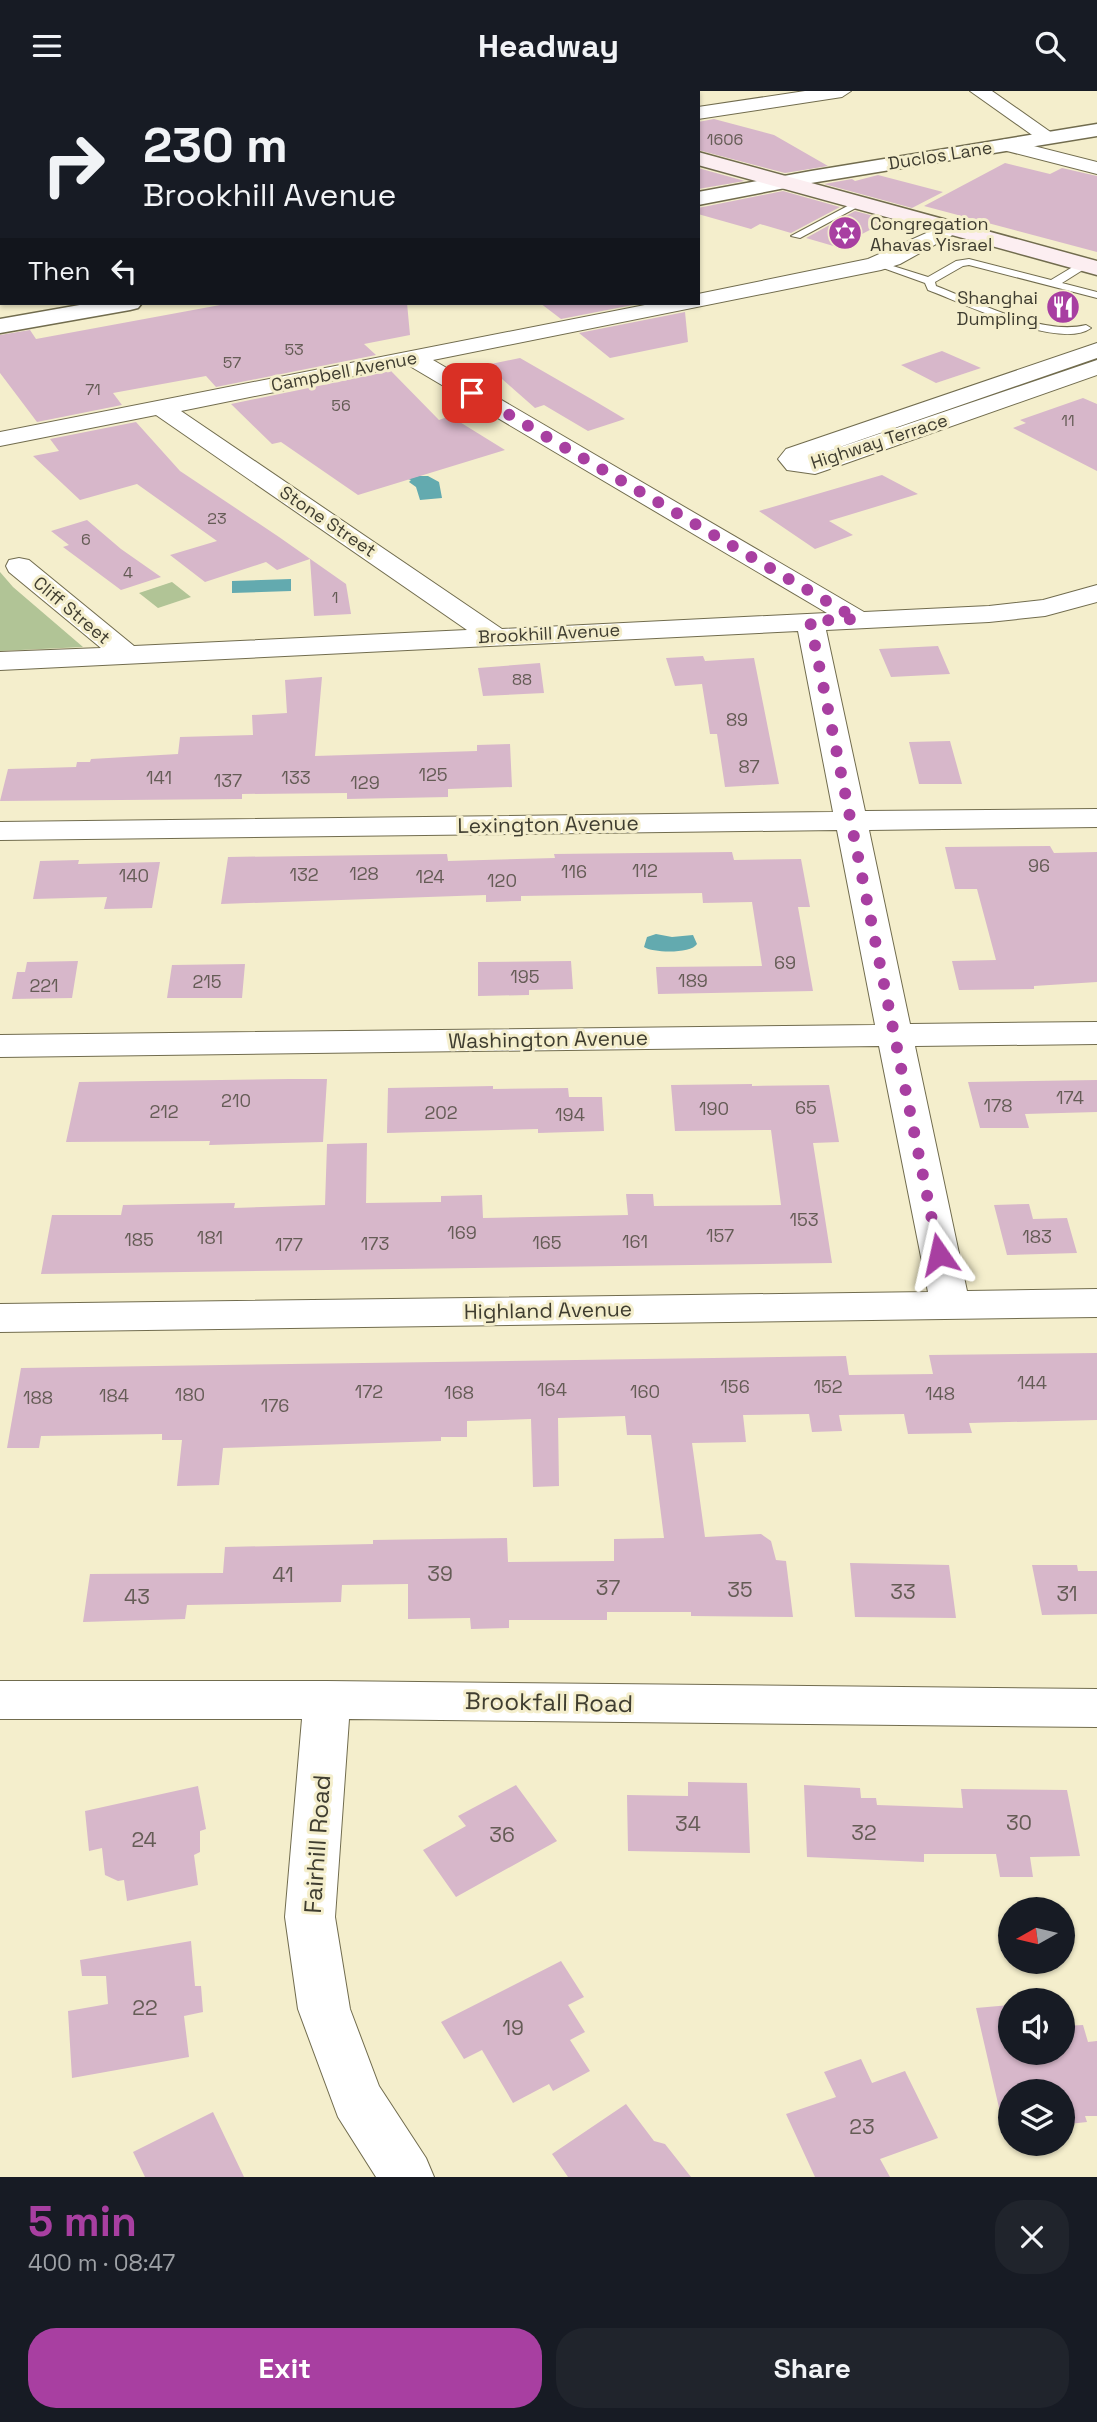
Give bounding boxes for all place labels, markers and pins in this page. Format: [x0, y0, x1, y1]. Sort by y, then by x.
place label: Congregation Ahavas Yisrael [870, 212, 992, 256]
synagogue icon: Congregation Ahavas Yisrael [826, 214, 864, 252]
place label: Shanghai Dumpling [957, 286, 1038, 330]
restaurant icon: Shanghai Dumpling [1044, 288, 1082, 326]
pin [442, 363, 502, 423]

